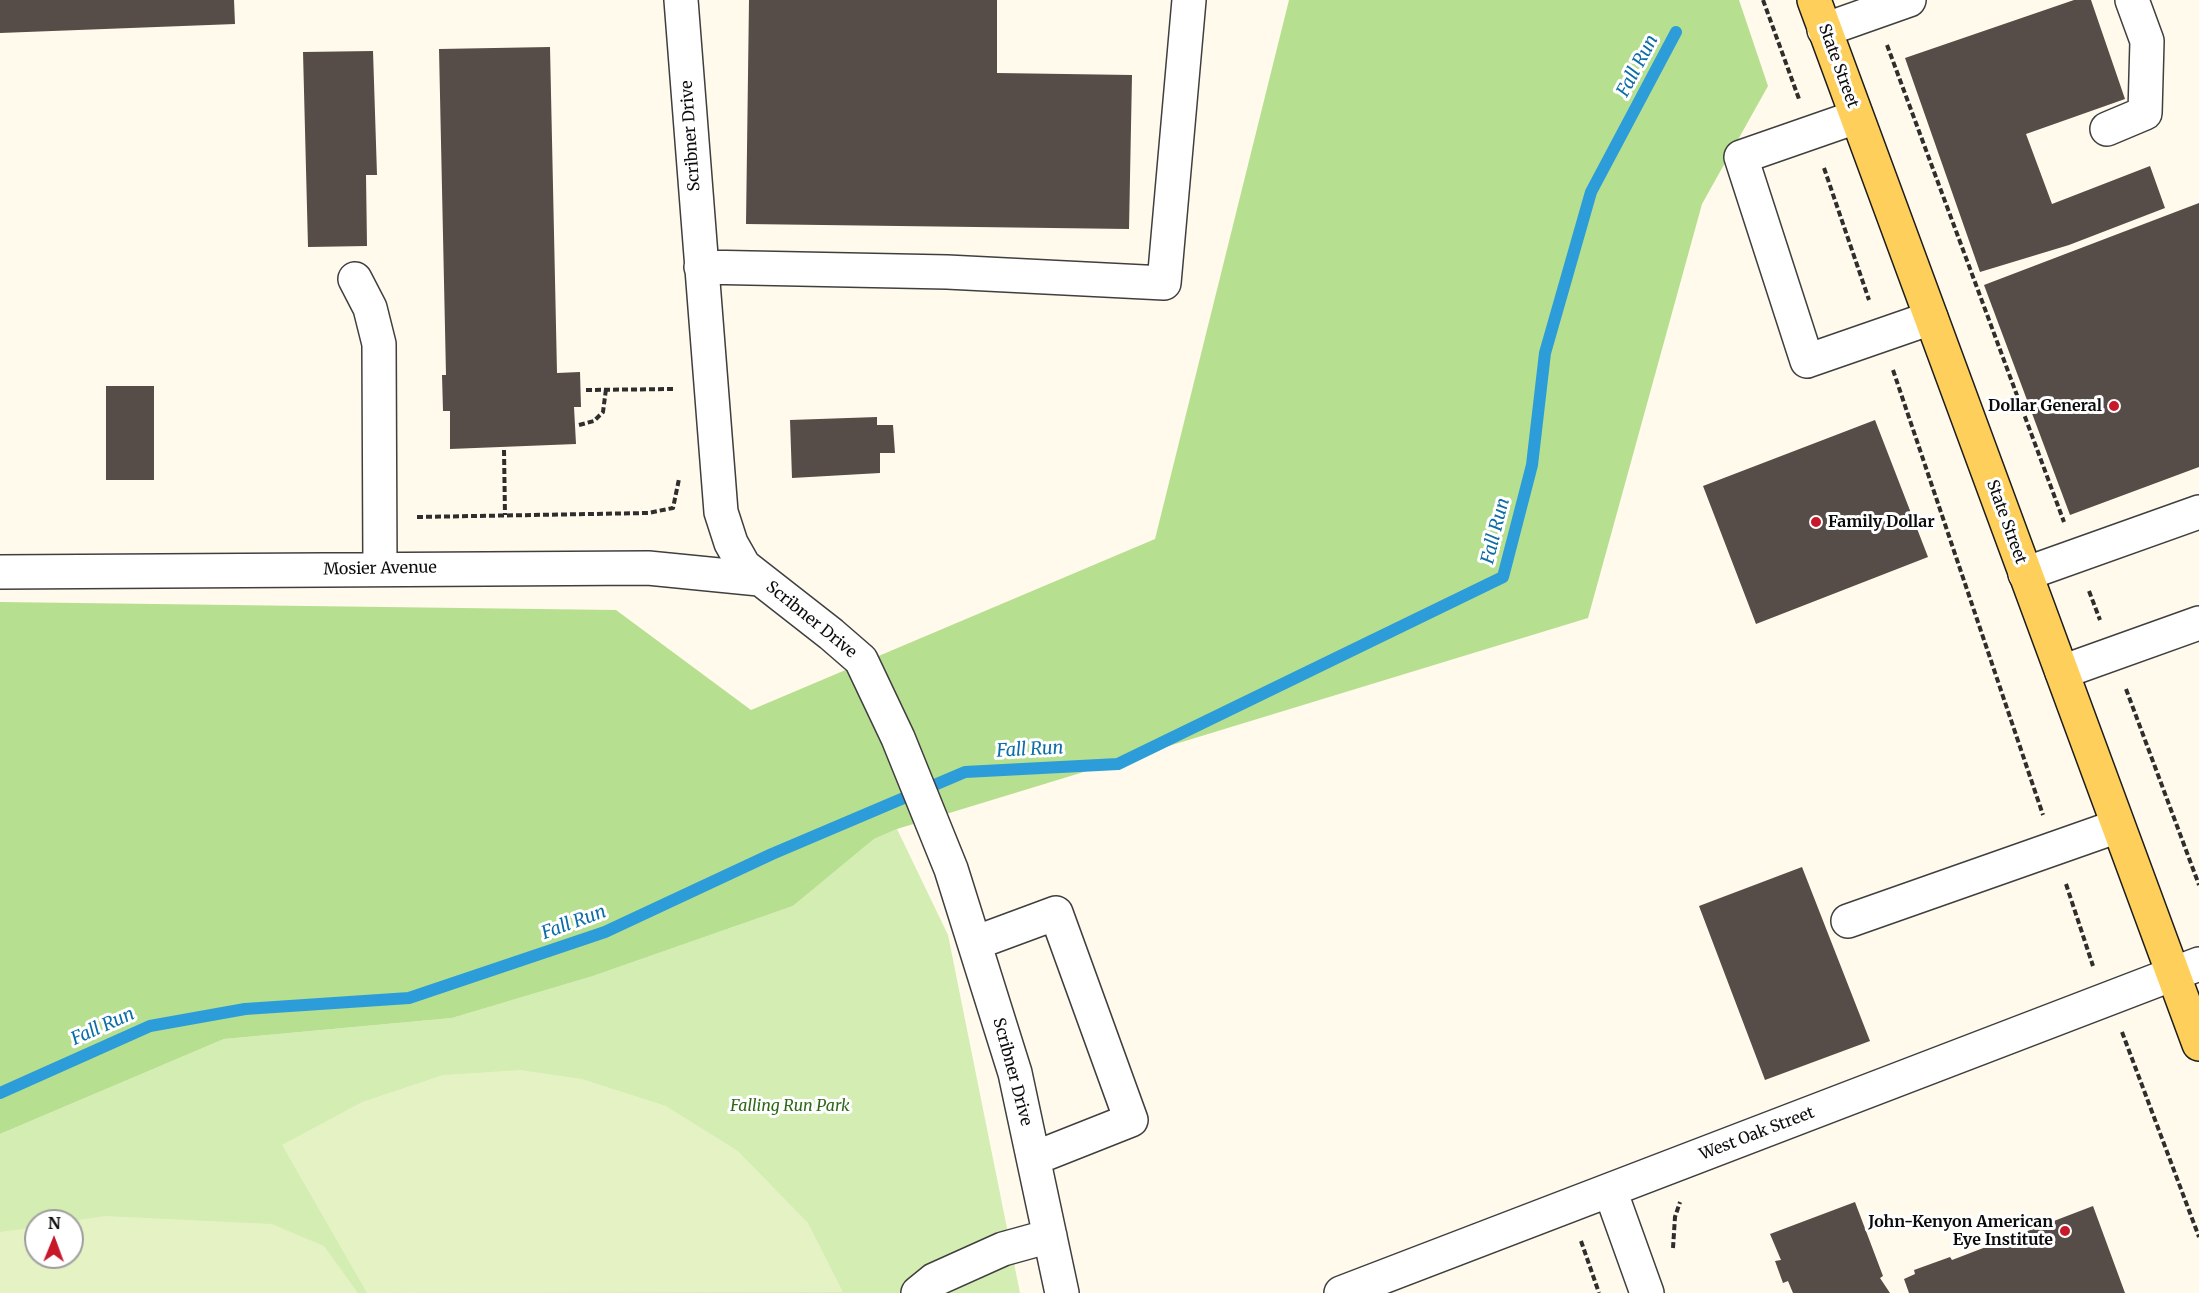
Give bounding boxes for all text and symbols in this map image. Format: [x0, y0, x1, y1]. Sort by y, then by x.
street label: State Street [1814, 21, 1862, 111]
water label: Fall Run [1613, 31, 1663, 101]
street label: Scribner Drive [678, 80, 704, 192]
place label: Dollar General [1988, 396, 2102, 416]
marker: Dollar General [2107, 399, 2121, 413]
street label: State Street [1982, 477, 2030, 567]
water label: Fall Run [1477, 496, 1515, 566]
place label: Family Dollar [1828, 512, 1935, 532]
marker: Family Dollar [1809, 515, 1823, 529]
street label: Mosier Avenue [323, 558, 437, 580]
street label: Scribner Drive [762, 578, 860, 662]
water label: Fall Run [996, 737, 1064, 763]
water label: Fall Run [539, 901, 609, 945]
water label: Fall Run [68, 1004, 138, 1050]
street label: Scribner Drive [988, 1016, 1036, 1128]
park label: Falling Run Park [730, 1096, 850, 1116]
street label: West Oak Street [1697, 1103, 1817, 1165]
north arrow [24, 1209, 84, 1269]
place label: John-Kenyon American Eye Institute [1868, 1212, 2053, 1250]
text: N [48, 1213, 61, 1233]
marker: John-Kenyon American Eye Institute [2058, 1224, 2072, 1238]

